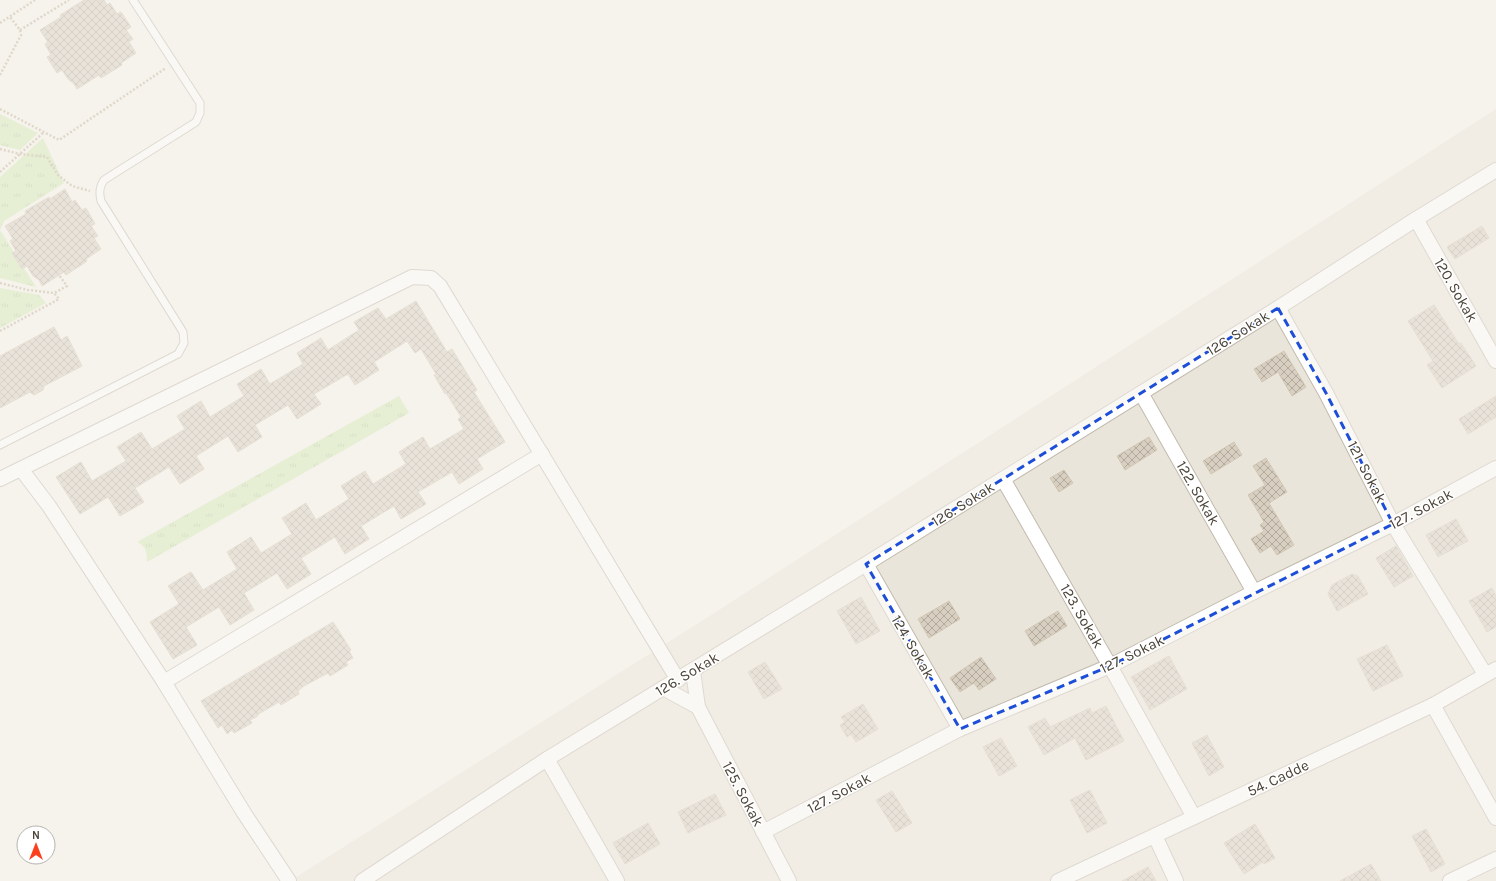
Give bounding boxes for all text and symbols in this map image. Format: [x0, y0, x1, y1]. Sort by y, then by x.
street label: 120. Sokak [1430, 255, 1482, 325]
street label: 126. Sokak [1203, 307, 1273, 359]
street label: 121. Sokak [1344, 438, 1390, 506]
street label: 122. Sokak [1172, 458, 1224, 528]
street label: 126. Sokak [928, 478, 998, 530]
street label: 127. Sokak [1386, 485, 1456, 533]
street label: 123. Sokak [1056, 581, 1108, 651]
street label: 124. Sokak [888, 612, 938, 682]
street label: 127. Sokak [1097, 631, 1167, 677]
street label: 126. Sokak [652, 648, 722, 700]
street label: 54. Cadde [1244, 756, 1312, 800]
street label: 125. Sokak [718, 759, 768, 829]
street label: 127. Sokak [804, 769, 874, 817]
north arrow [16, 825, 56, 865]
text: N [32, 829, 40, 842]

